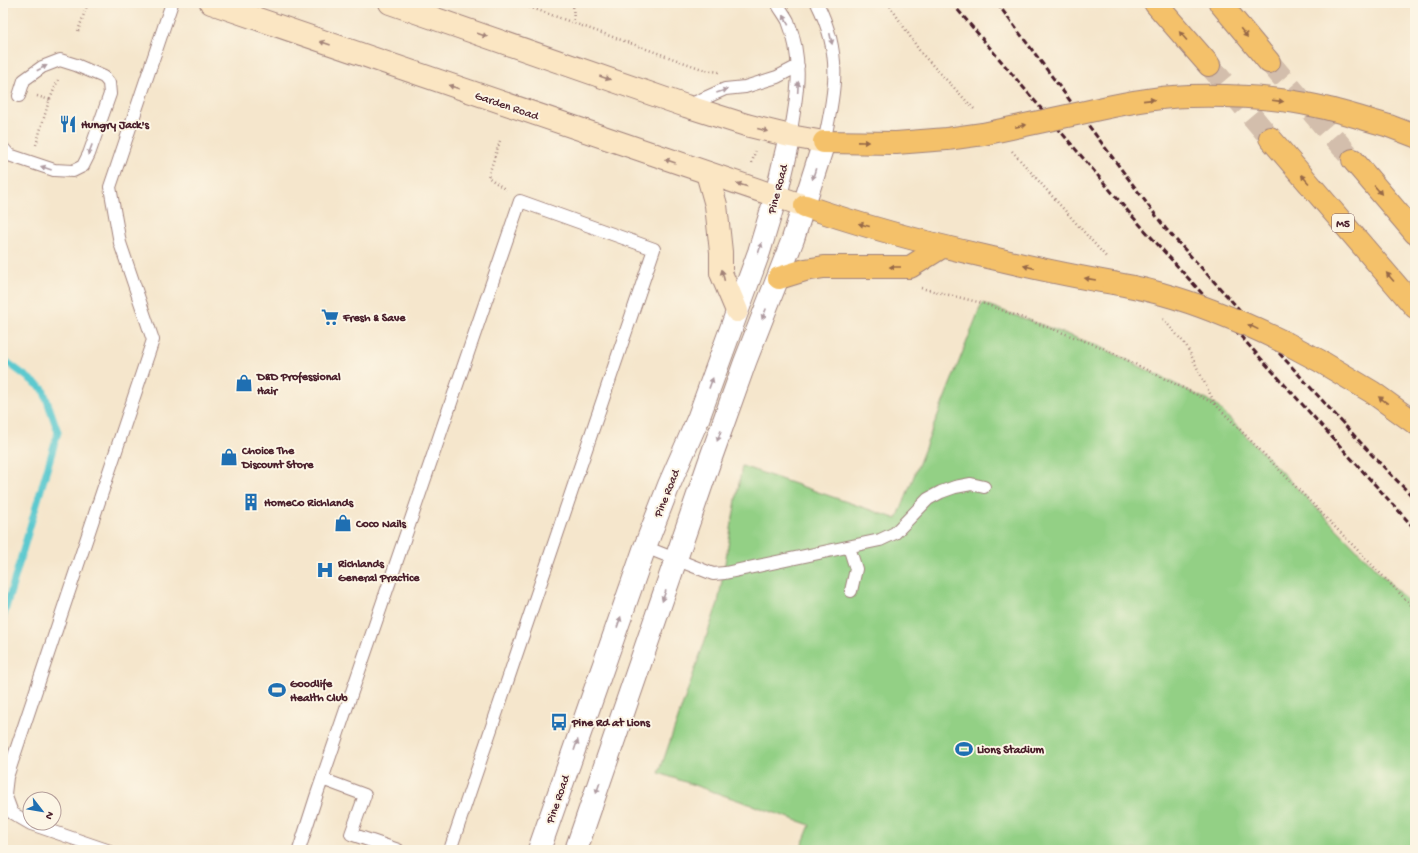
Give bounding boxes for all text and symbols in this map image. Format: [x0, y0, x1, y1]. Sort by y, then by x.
one-way arrow [783, 14, 790, 26]
one-way arrow [1240, 27, 1249, 38]
one-way arrow [1179, 30, 1188, 41]
one-way arrow [476, 32, 488, 38]
one-way arrow [828, 33, 834, 45]
one-way arrow [319, 40, 331, 46]
one-way arrow [37, 65, 48, 71]
one-way arrow [599, 75, 611, 81]
one-way arrow [794, 81, 801, 93]
one-way arrow [448, 84, 460, 90]
one-way arrow [716, 88, 728, 94]
street label: Garden Road [473, 89, 541, 125]
one-way arrow [1143, 97, 1155, 104]
one-way arrow [1272, 97, 1284, 104]
restaurant icon: Hungry Jack's [58, 114, 78, 134]
place label: Hungry Jack's [81, 119, 149, 133]
one-way arrow [1015, 122, 1027, 128]
one-way arrow [757, 127, 769, 133]
one-way arrow [857, 139, 870, 145]
one-way arrow [87, 144, 93, 156]
one-way arrow [664, 158, 676, 164]
street label: Pine Road [765, 163, 792, 217]
one-way arrow [39, 164, 51, 170]
one-way arrow [811, 168, 817, 180]
one-way arrow [1301, 173, 1310, 184]
one-way arrow [735, 182, 747, 188]
one-way arrow [1374, 185, 1383, 195]
road number: M5 [1332, 214, 1354, 232]
one-way arrow [858, 222, 870, 228]
one-way arrow [757, 241, 763, 253]
one-way arrow [1023, 263, 1035, 269]
one-way arrow [888, 264, 901, 270]
one-way arrow [719, 268, 725, 281]
one-way arrow [1385, 272, 1394, 283]
one-way arrow [1084, 276, 1096, 282]
supermarket icon: Fresh & Save [320, 307, 340, 327]
one-way arrow [761, 309, 767, 321]
place label: Fresh & Save [342, 312, 406, 326]
one-way arrow [1247, 324, 1258, 330]
place label: D&D Professional Hair [256, 371, 341, 399]
shop icon: D&D Professional Hair [234, 373, 254, 393]
one-way arrow [709, 376, 715, 388]
one-way arrow [1378, 396, 1389, 404]
one-way arrow [716, 430, 722, 442]
place label: Choice The Discount Store [241, 445, 314, 473]
shop icon: Choice The Discount Store [219, 447, 239, 467]
street label: Pine Road [652, 467, 684, 521]
building icon: HomeCo Richlands [241, 492, 261, 512]
place label: HomeCo Richlands [264, 497, 354, 511]
shop icon: Coco Nails [333, 513, 353, 533]
place label: Coco Nails [355, 518, 407, 532]
place label: Richlands General Practice [337, 558, 420, 586]
hospital icon: Richlands General Practice [315, 560, 335, 580]
one-way arrow [660, 590, 666, 602]
one-way arrow [616, 616, 622, 628]
place label: Goodlife Health Club [290, 678, 348, 706]
sports icon: Goodlife Health Club [267, 680, 287, 700]
bus stop icon: Pine Rd at Lions [549, 712, 569, 732]
place label: Pine Rd at Lions [571, 717, 650, 731]
one-way arrow [573, 739, 579, 751]
sports icon: Lions Stadium [954, 739, 974, 759]
place label: Lions Stadium [977, 744, 1045, 758]
street label: Pine Road [544, 773, 574, 827]
one-way arrow [594, 782, 600, 794]
north arrow [22, 791, 62, 831]
text: N [42, 809, 56, 821]

